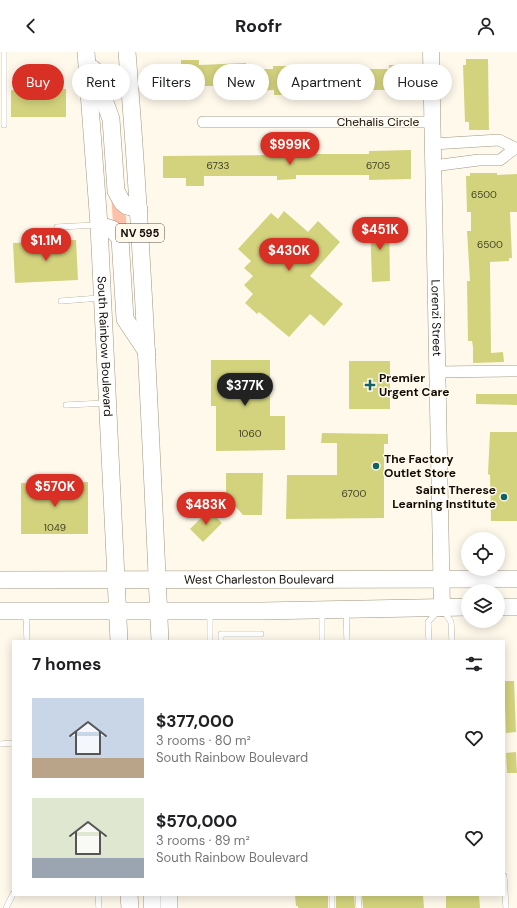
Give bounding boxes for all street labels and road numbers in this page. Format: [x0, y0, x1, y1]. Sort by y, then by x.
street label: Chehalis Circle [337, 114, 419, 130]
road number: NV 595 [116, 224, 164, 242]
street label: South Rainbow Boulevard [93, 276, 116, 417]
street label: Lorenzi Street [428, 279, 445, 357]
street label: West Charleston Boulevard [184, 571, 334, 588]

